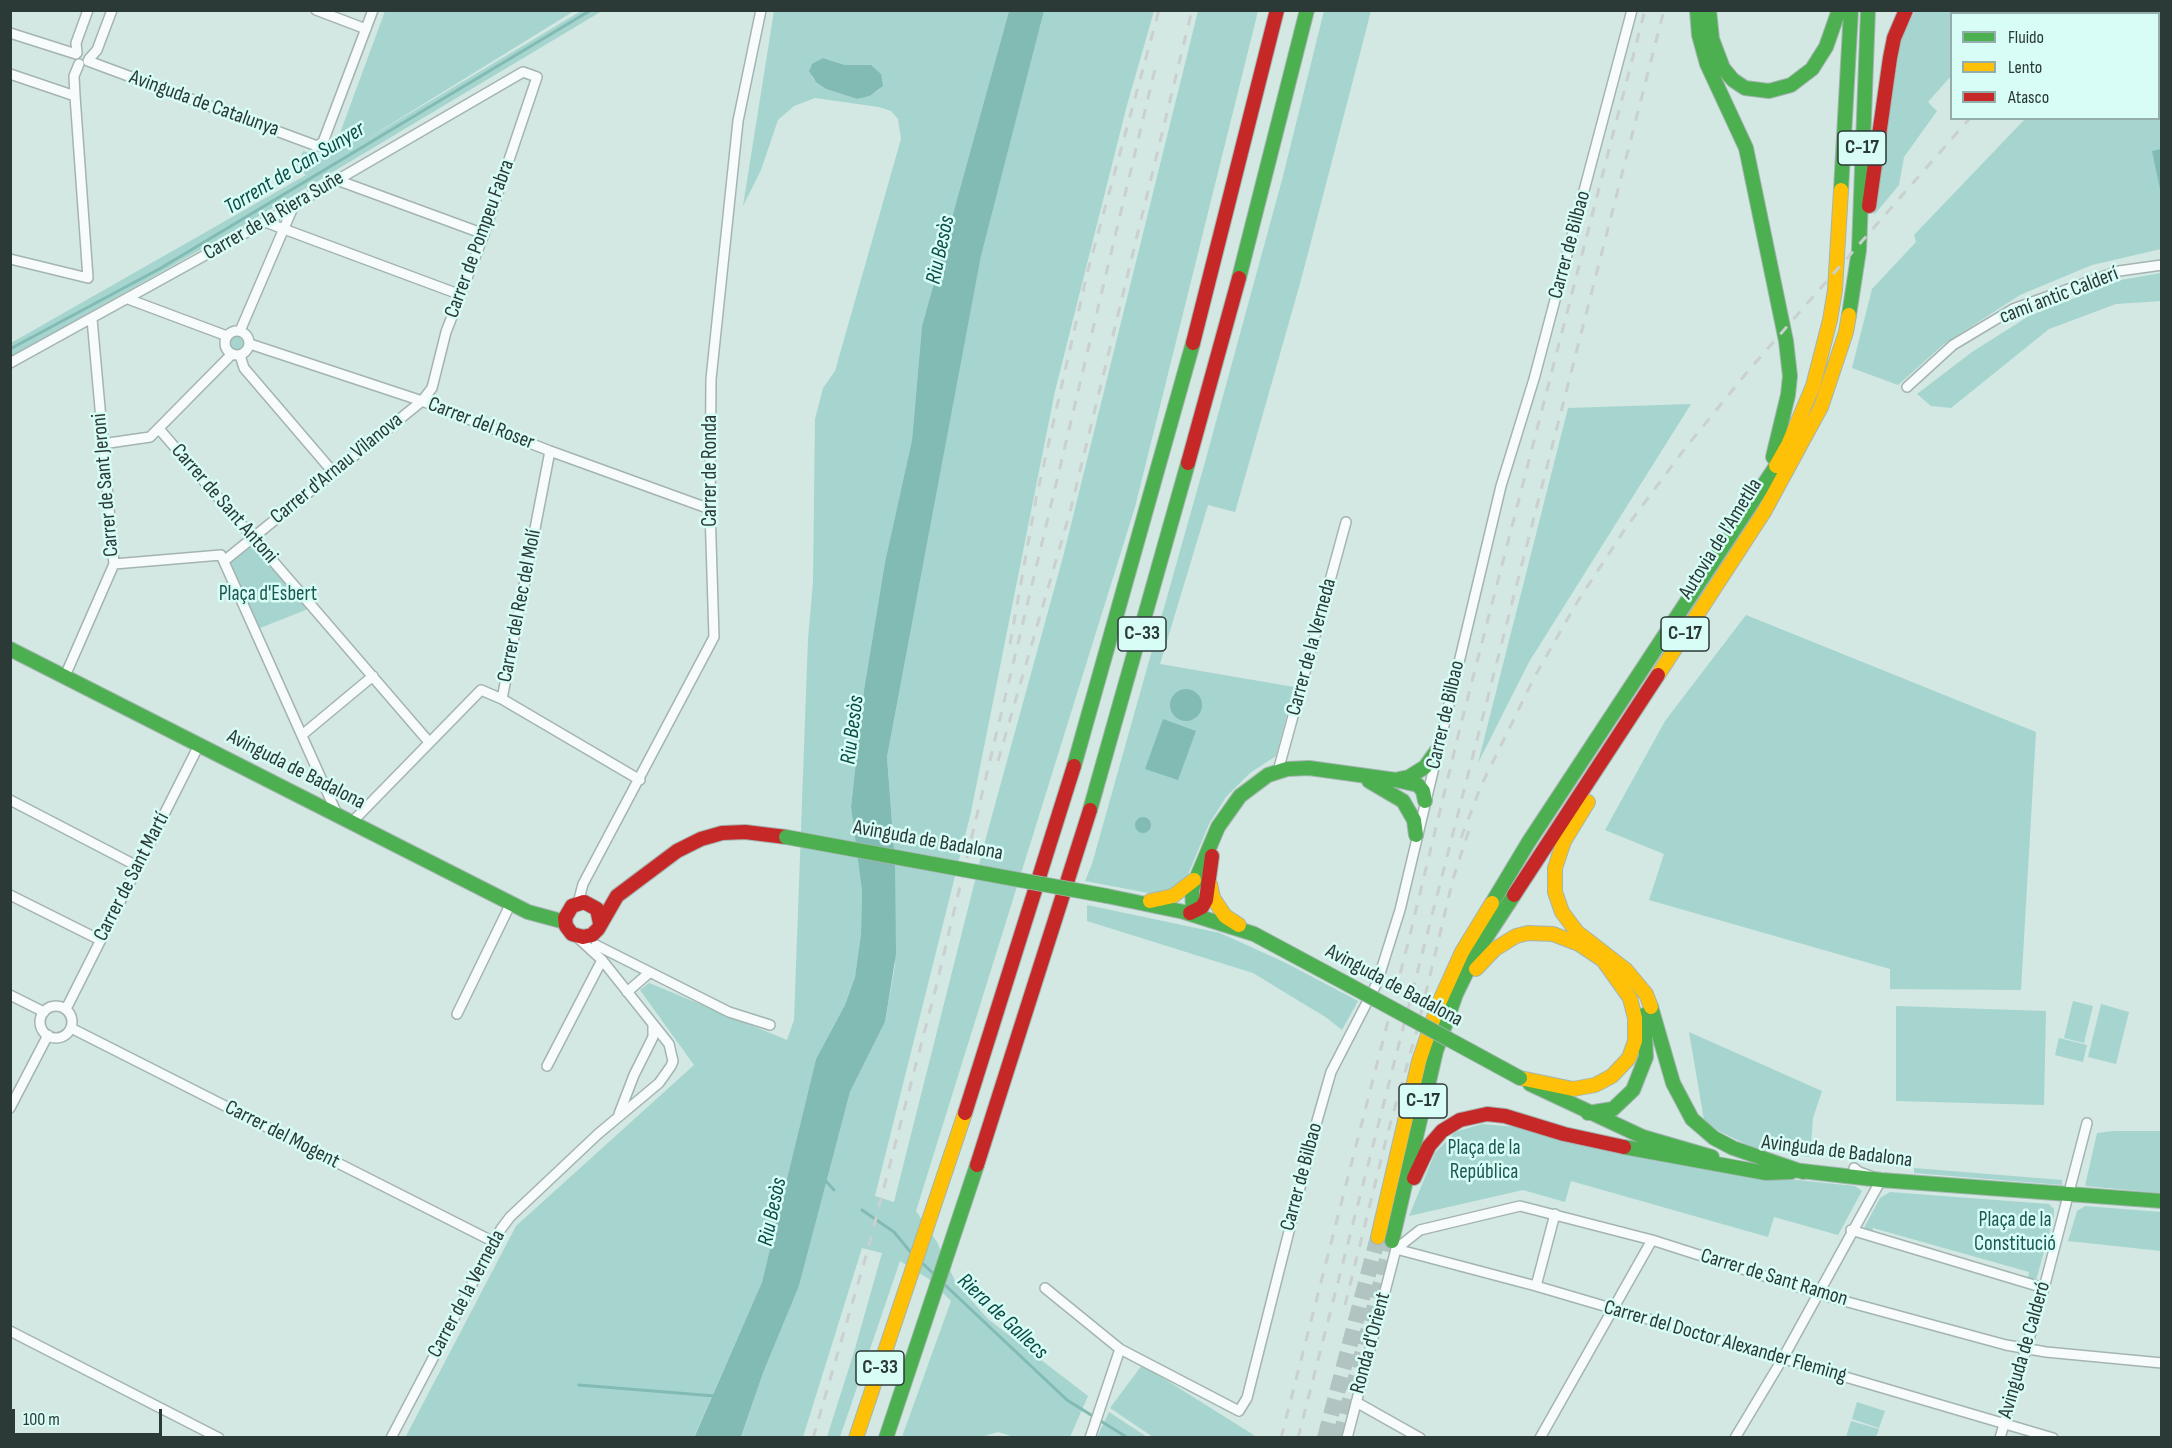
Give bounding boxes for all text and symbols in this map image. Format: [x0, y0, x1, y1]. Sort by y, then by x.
legend [1950, 12, 2160, 120]
text: Fluido [2008, 27, 2044, 48]
text: Lento [2008, 57, 2042, 78]
street label: Avinguda de Catalunya [126, 65, 282, 143]
text: Atasco [2008, 87, 2049, 108]
water label: Torrent de Can Sunyer [220, 117, 370, 221]
road number: C-17 [1838, 131, 1886, 165]
street label: Carrer de Pompeu Fabra [440, 156, 520, 322]
street label: Carrer de la Riera Suñe [199, 166, 349, 266]
street label: Carrer de Bilbao [1544, 188, 1596, 302]
water label: Riu Besòs [921, 214, 961, 286]
street label: camí antic Calderí [1996, 262, 2122, 330]
street label: Carrer del Roser [424, 392, 538, 456]
street label: Carrer d'Arnau Vilanova [266, 408, 408, 530]
street label: Carrer de Sant Jeroni [87, 412, 125, 558]
street label: Carrer de Ronda [698, 415, 724, 527]
street label: Carrer de Sant Antoni [165, 439, 283, 569]
street label: Autovia de l'Ametlla [1674, 474, 1768, 604]
street label: Carrer del Rec del Molí [493, 528, 547, 684]
street label: Carrer de la Verneda [1282, 576, 1342, 718]
park label: Plaça d'Esbert [219, 582, 317, 608]
road number: C-33 [1118, 617, 1166, 651]
road number: C-17 [1661, 617, 1709, 651]
street label: Carrer de Bilbao [1421, 658, 1471, 772]
water label: Riu Besòs [836, 694, 870, 766]
street label: Avinguda de Badalona [223, 724, 369, 816]
street label: Carrer de Sant Martí [89, 808, 175, 946]
street label: Avinguda de Badalona [851, 815, 1005, 867]
street label: Avinguda de Badalona [1321, 939, 1467, 1033]
road number: C-17 [1399, 1084, 1447, 1118]
street label: Carrer del Mogent [220, 1095, 344, 1175]
street label: Carrer de Bilbao [1276, 1120, 1328, 1234]
street label: Avinguda de Badalona [1760, 1130, 1914, 1174]
park label: Plaça de la República [1448, 1136, 1520, 1186]
water label: Riu Besòs [753, 1176, 793, 1248]
park label: Plaça de la Constitució [1974, 1208, 2056, 1258]
street label: Carrer de la Verneda [423, 1226, 511, 1362]
street label: Carrer de Sant Ramon [1697, 1244, 1851, 1312]
water label: Riera de Gallecs [951, 1268, 1053, 1366]
street label: Avinguda de Calderó [1993, 1279, 2057, 1421]
street label: Ronda d'Orient [1345, 1290, 1397, 1396]
street label: Carrer del Doctor Alexander Fleming [1601, 1295, 1849, 1389]
road number: C-33 [856, 1351, 904, 1385]
scale bar [15, 1397, 165, 1435]
text: 100 m [23, 1409, 60, 1430]

